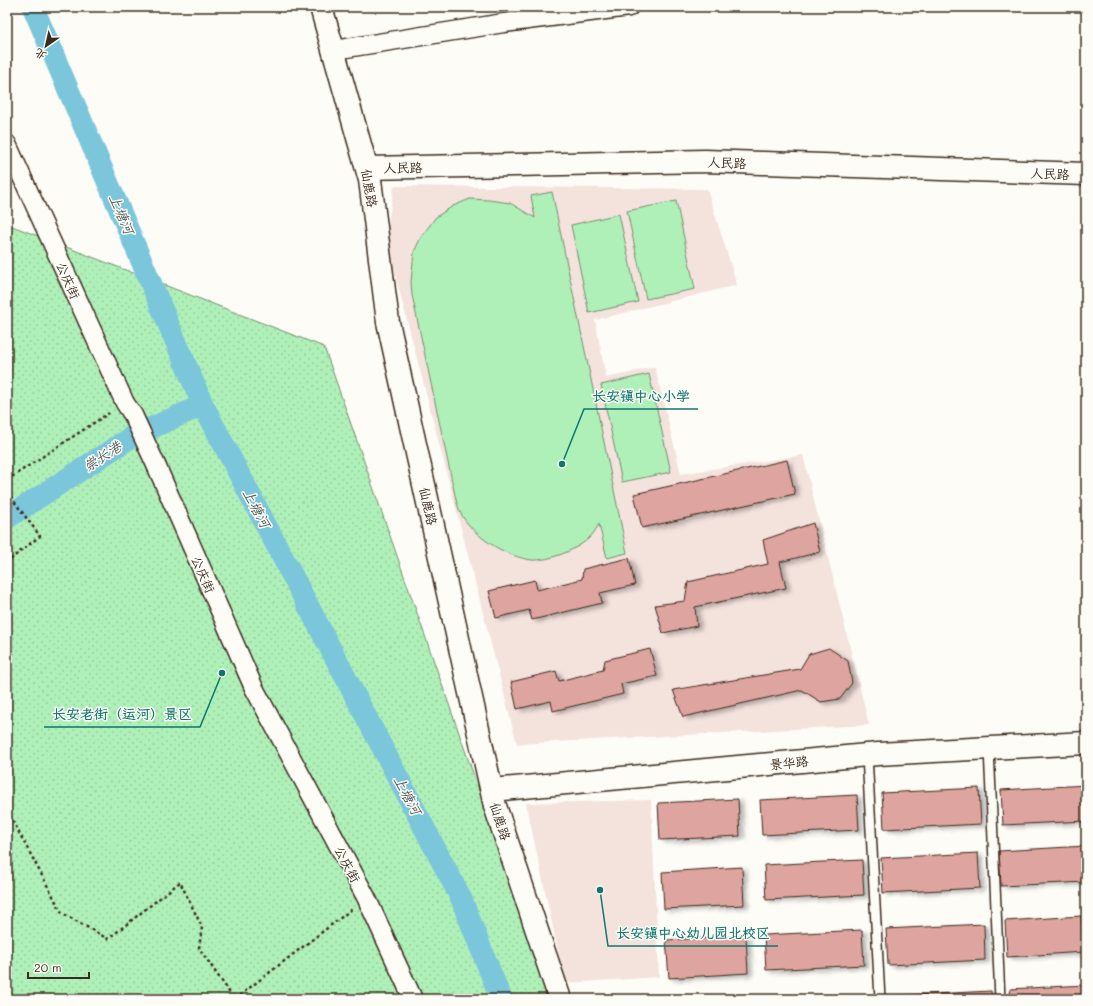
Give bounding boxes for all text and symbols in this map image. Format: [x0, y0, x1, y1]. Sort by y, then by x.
north arrow [26, 26, 66, 66]
text: 北 [31, 45, 49, 64]
street label: 人民路 [707, 153, 747, 171]
street label: 人民路 [383, 158, 423, 176]
street label: 人民路 [1030, 164, 1070, 182]
street label: 仙鹿路 [358, 167, 382, 209]
water label: 上塘河 [105, 191, 140, 239]
street label: 公庆街 [53, 259, 85, 301]
callout: 长安镇中心小学 [584, 383, 698, 409]
text: 长安镇中心小学 [592, 386, 690, 405]
water label: 崇长港 [79, 436, 126, 475]
water label: 上塘河 [239, 485, 276, 533]
street label: 仙鹿路 [416, 485, 442, 527]
street label: 公庆街 [188, 553, 220, 595]
callout: 长安老街（运河）景区 [44, 701, 200, 727]
text: 长安老街（运河）景区 [52, 704, 192, 723]
street label: 景华路 [769, 752, 809, 772]
water label: 上塘河 [390, 772, 427, 820]
street label: 仙鹿路 [487, 800, 515, 842]
street label: 公庆街 [331, 843, 365, 885]
callout: 长安镇中心幼儿园北校区 [608, 920, 778, 946]
text: 长安镇中心幼儿园北校区 [616, 923, 770, 942]
scale bar [28, 954, 89, 980]
text: 20 m [34, 959, 62, 975]

